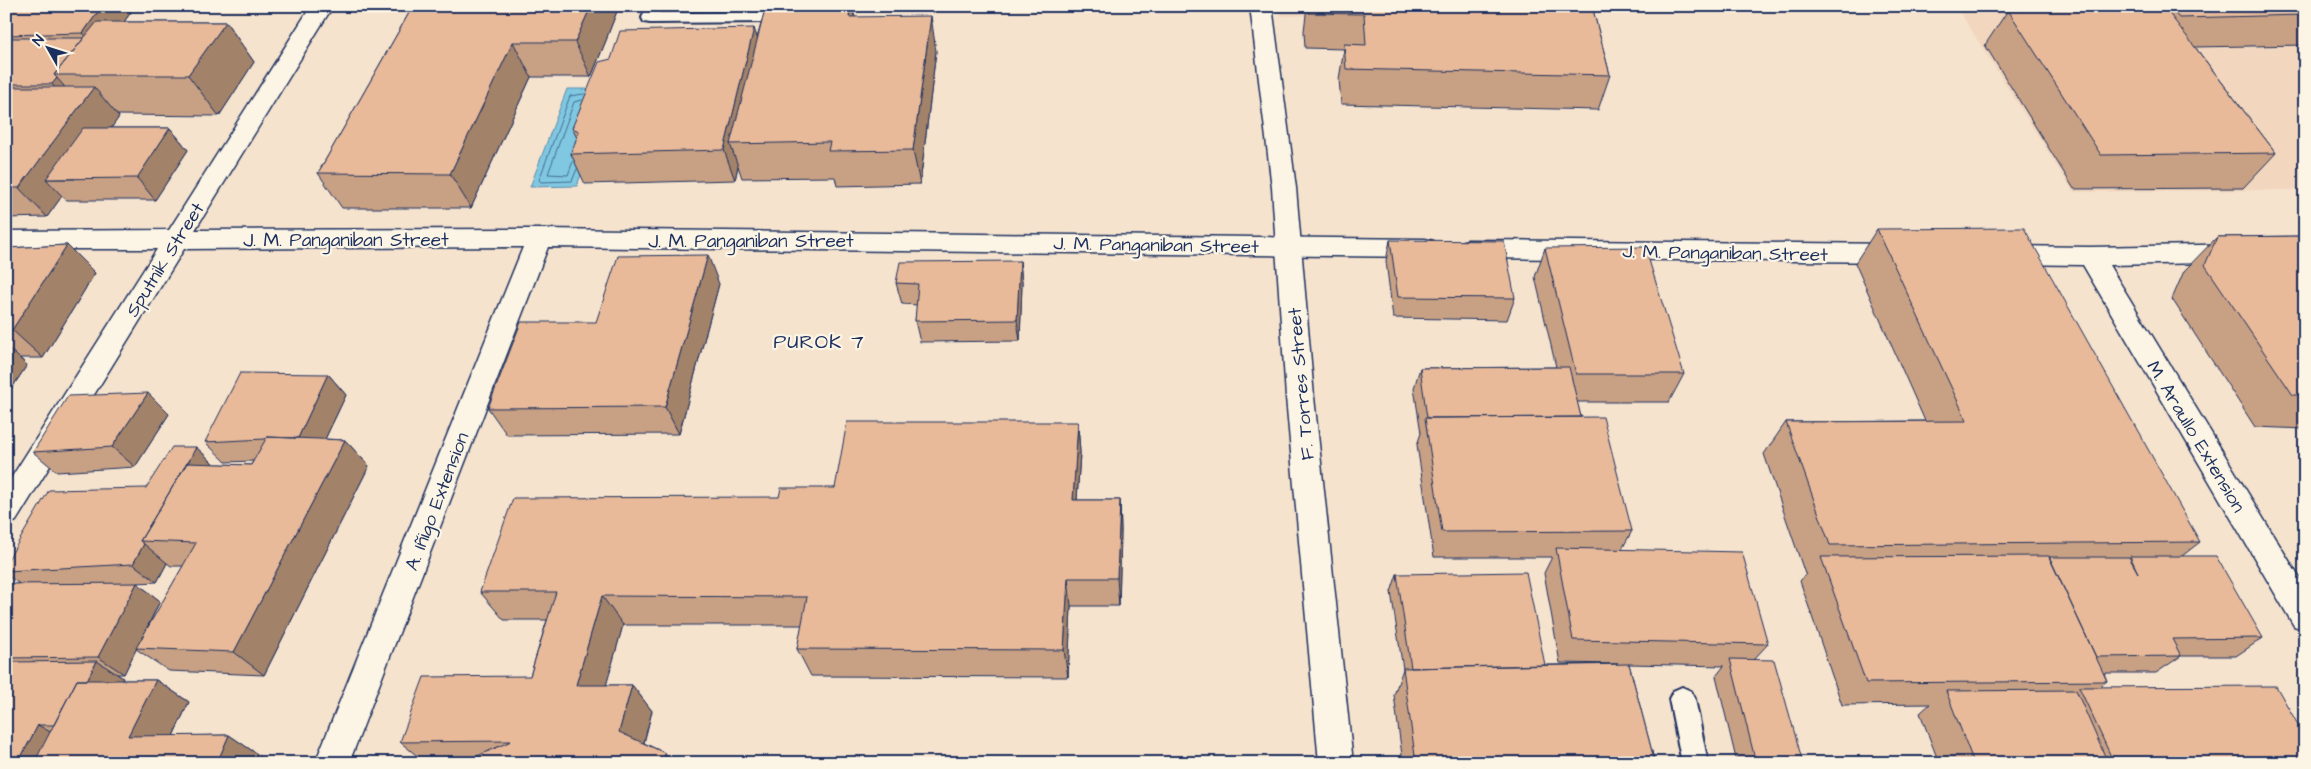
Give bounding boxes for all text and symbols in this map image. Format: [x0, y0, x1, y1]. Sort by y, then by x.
north arrow [22, 22, 72, 72]
text: N [28, 31, 49, 50]
street label: Sputnik Street [119, 197, 211, 322]
street label: J. M. Panganiban Street [243, 227, 449, 255]
street label: J. M. Panganiban Street [648, 228, 854, 256]
street label: J. M. Panganiban Street [1053, 230, 1259, 262]
street label: J. M. Panganiban Street [1622, 238, 1828, 270]
street label: F. Torres Street [1281, 306, 1322, 461]
district label: PUROK 7 [773, 328, 865, 356]
street label: M. Araullo Extension [2140, 356, 2252, 518]
street label: A. Iñigo Extension [399, 429, 477, 575]

